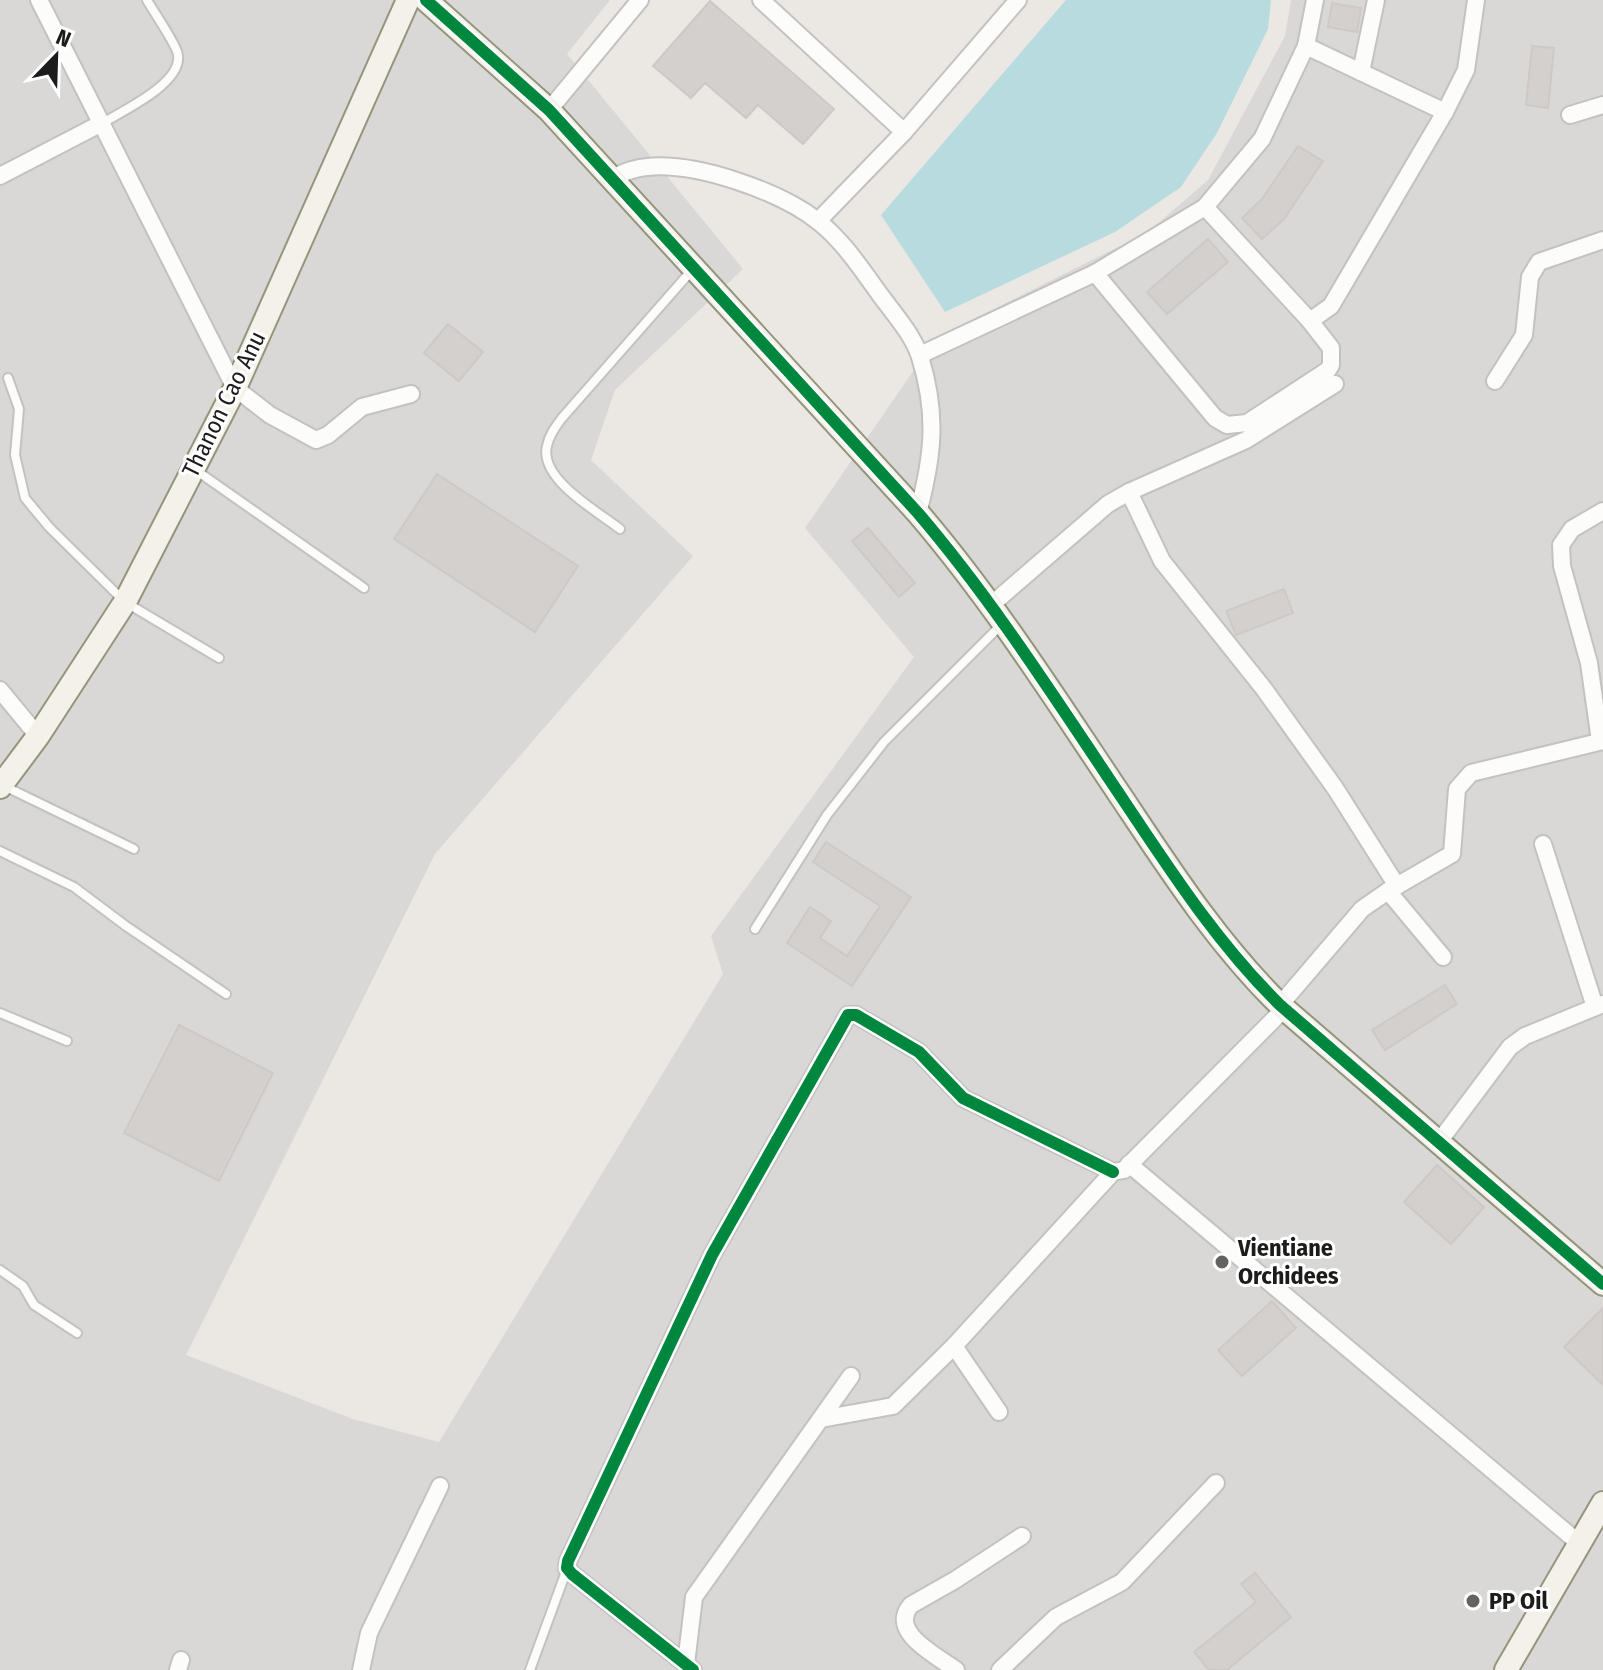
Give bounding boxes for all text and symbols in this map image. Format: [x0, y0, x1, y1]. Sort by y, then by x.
north arrow [16, 16, 96, 96]
text: N [52, 23, 75, 53]
street label: Thanon Cao Anu [177, 326, 271, 482]
place label: Vientiane Orchidees [1237, 1234, 1339, 1290]
marker: Vientiane Orchidees [1213, 1253, 1231, 1271]
place label: PP Oil [1489, 1587, 1548, 1615]
marker: PP Oil [1464, 1592, 1482, 1610]

